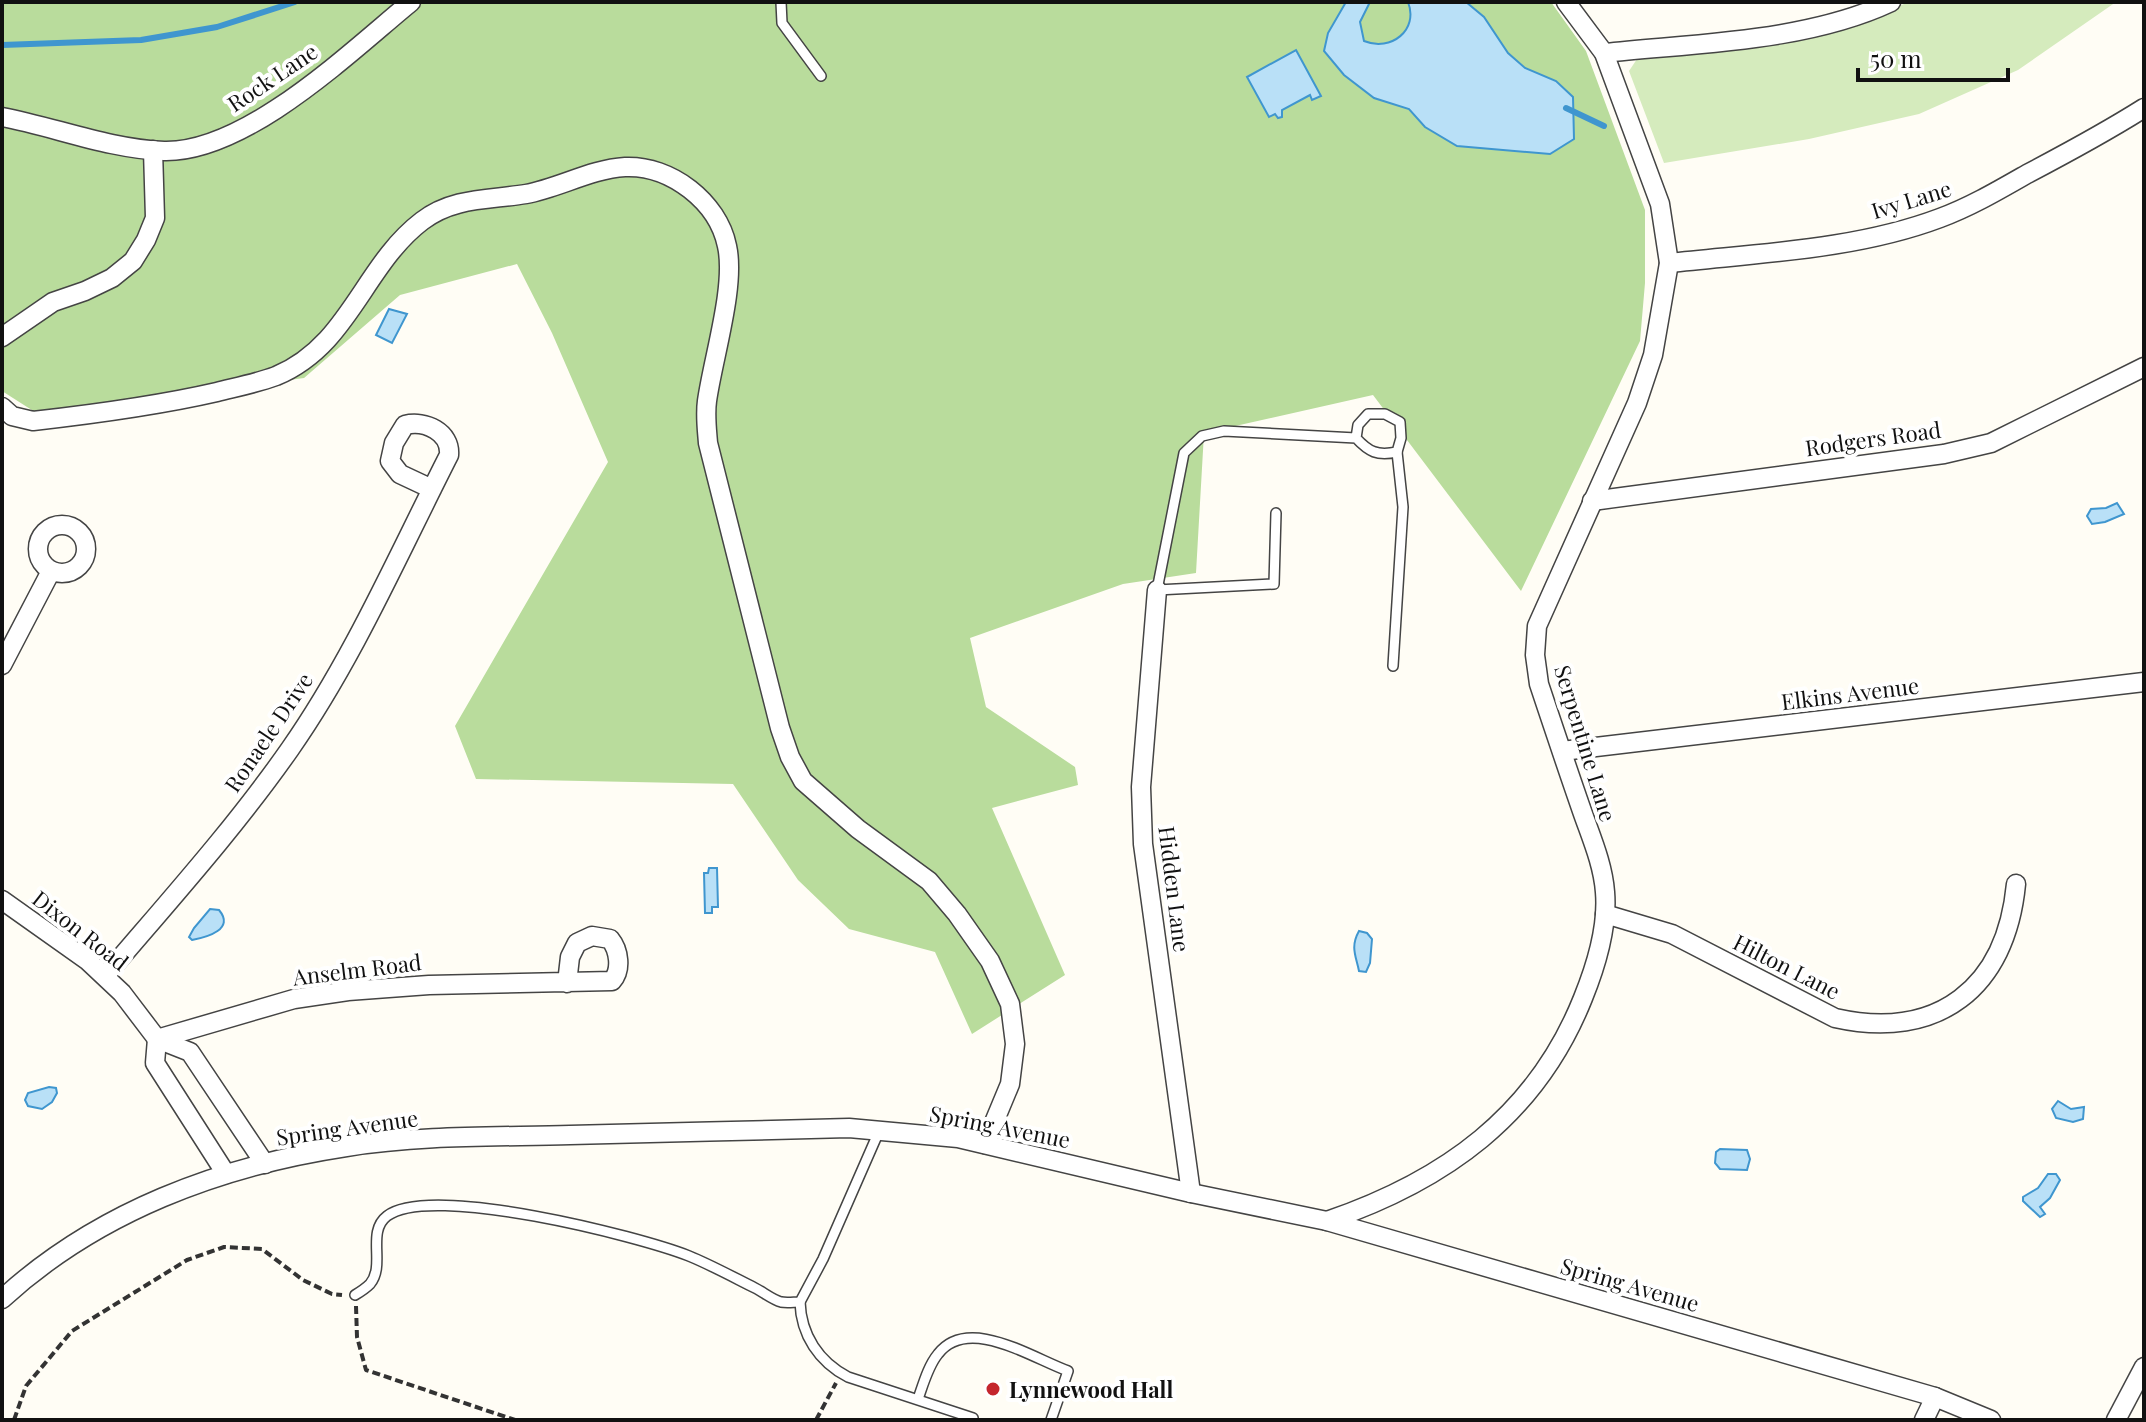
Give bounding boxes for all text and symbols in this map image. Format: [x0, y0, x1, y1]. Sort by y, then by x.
scale bar [1858, 32, 2008, 82]
street label: Rock Lane [221, 36, 323, 118]
text: 50 m [1870, 42, 1922, 74]
street label: Ivy Lane [1867, 173, 1955, 225]
street label: Rodgers Road [1803, 414, 1943, 462]
street label: Serpentine Lane [1548, 661, 1624, 825]
street label: Ronaele Drive [217, 666, 319, 798]
street label: Elkins Avenue [1779, 670, 1921, 716]
street label: Hidden Lane [1152, 824, 1198, 954]
street label: Dixon Road [27, 883, 135, 977]
street label: Hilton Lane [1729, 926, 1845, 1006]
street label: Anselm Road [290, 946, 423, 992]
street label: Spring Avenue [927, 1098, 1073, 1154]
street label: Spring Avenue [274, 1102, 420, 1152]
street label: Spring Avenue [1557, 1250, 1703, 1318]
place label: Lynnewood Hall [1009, 1374, 1174, 1404]
marker: Lynnewood Hall [984, 1380, 1002, 1398]

